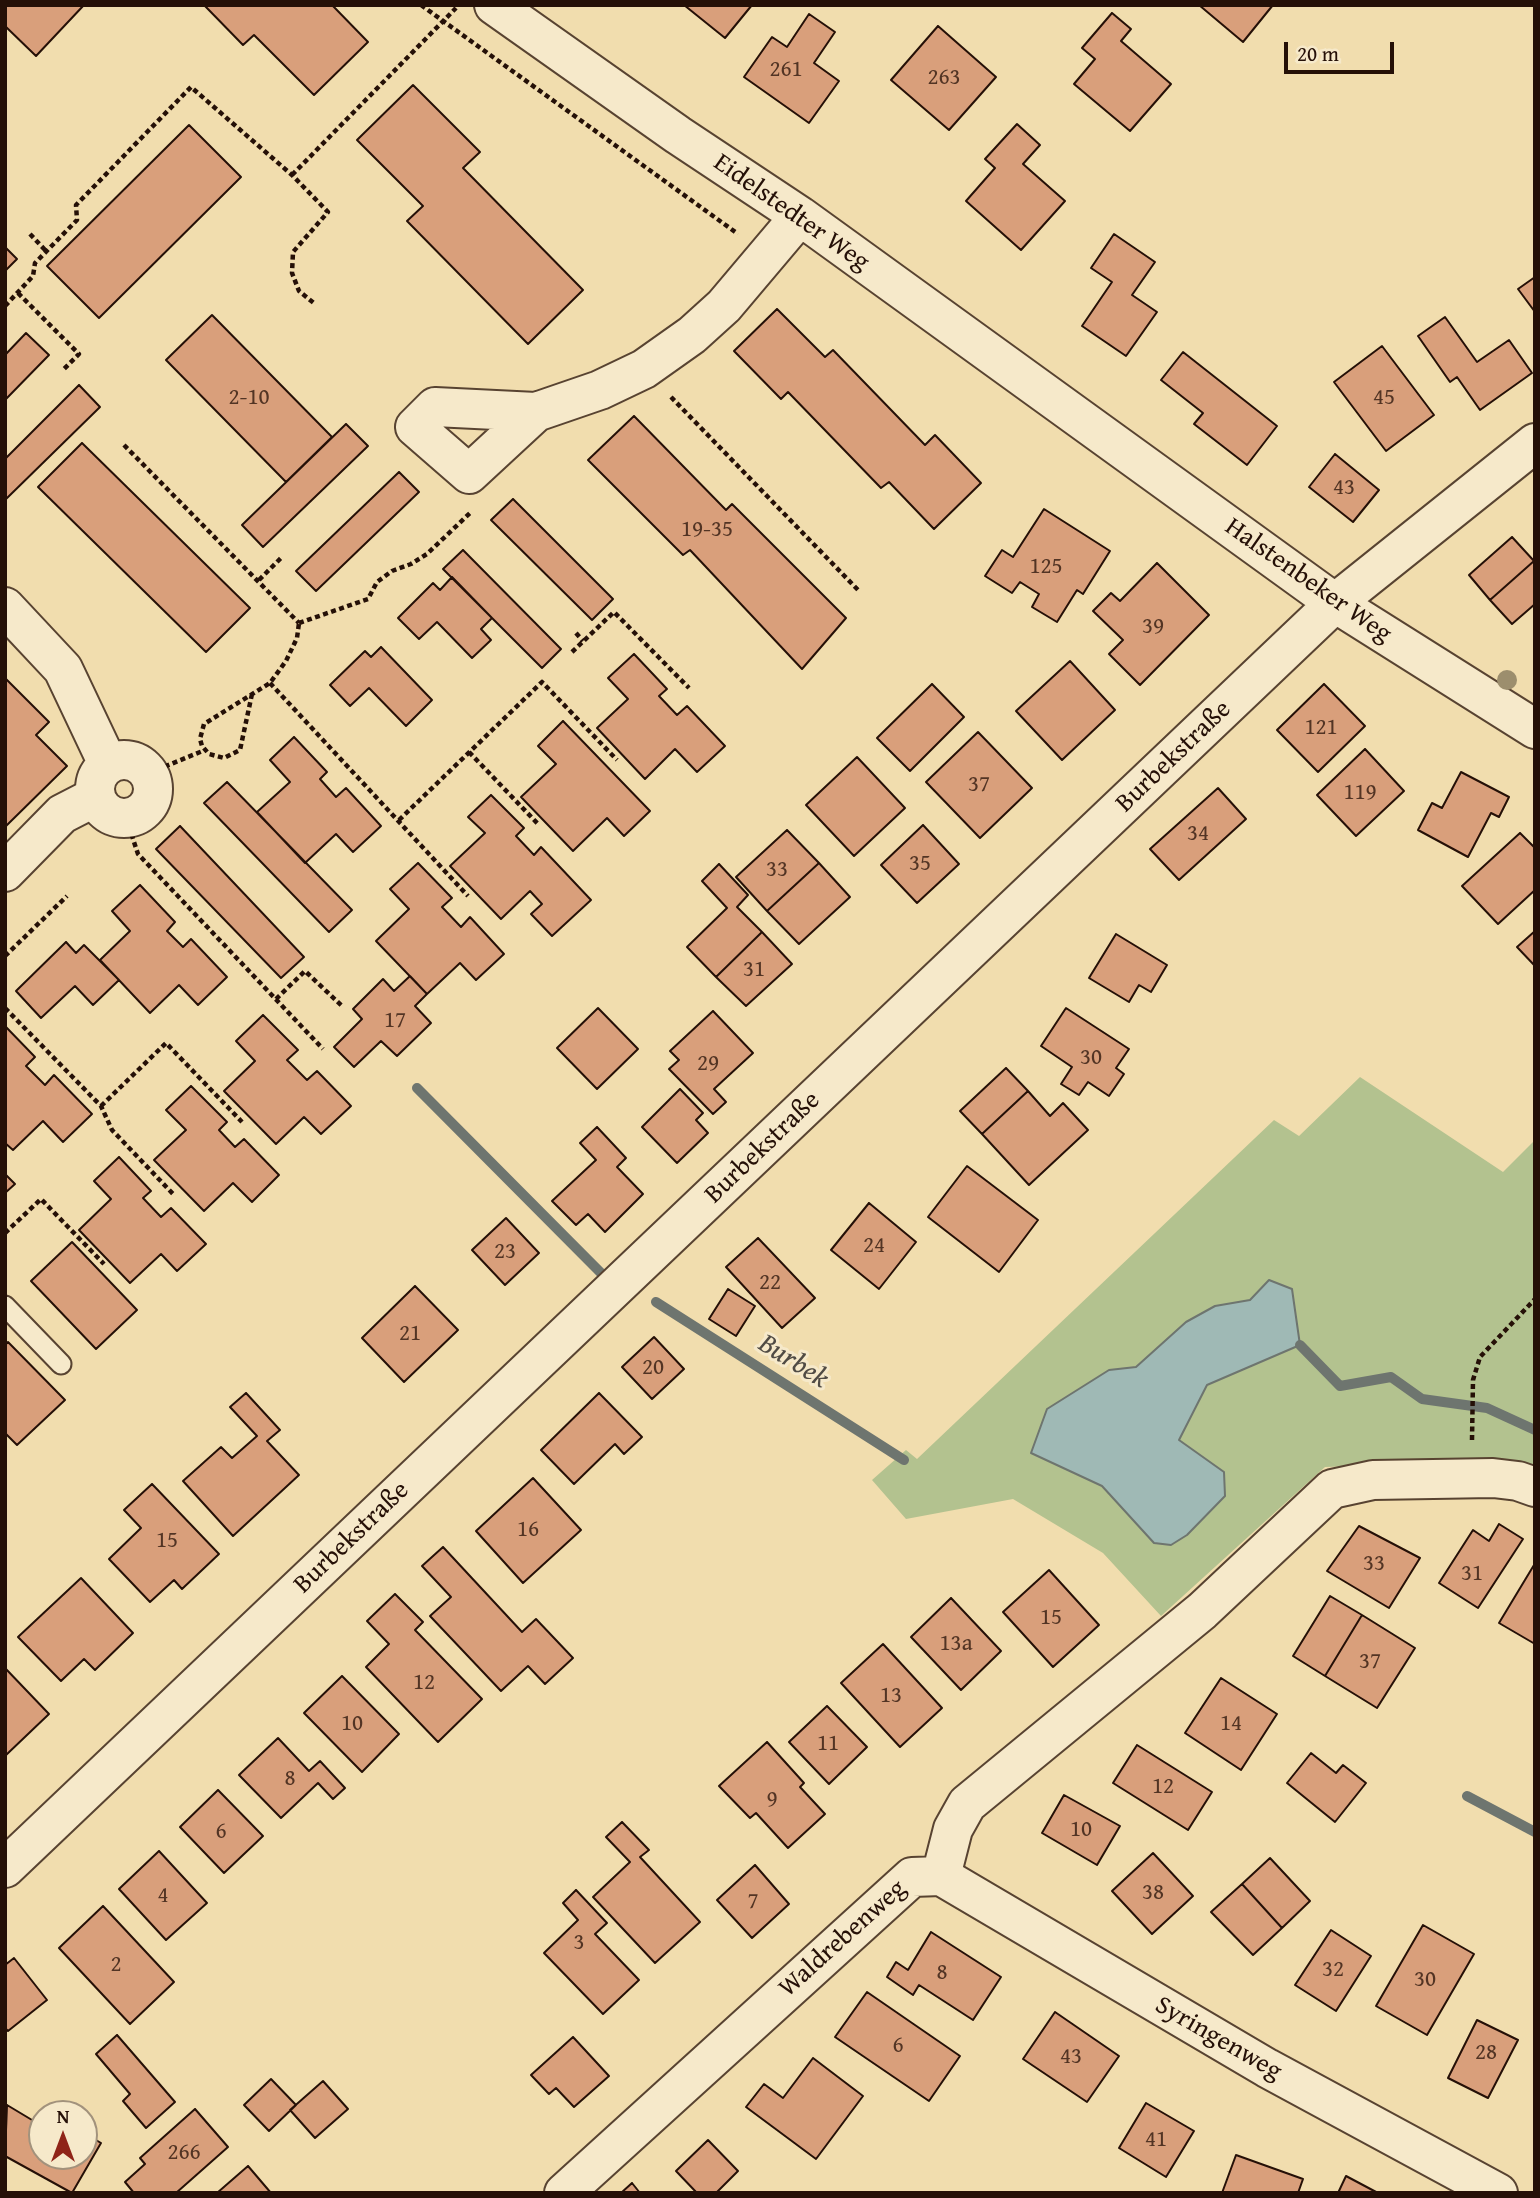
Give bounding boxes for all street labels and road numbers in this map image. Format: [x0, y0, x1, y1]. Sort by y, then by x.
street label: Eidelstedter Weg [707, 148, 875, 278]
street label: Halstenbeker Weg [1219, 512, 1397, 650]
street label: Burbekstraße [1110, 694, 1238, 820]
street label: Burbekstraße [699, 1085, 827, 1211]
street label: Burbekstraße [288, 1475, 416, 1601]
street label: Waldrebenweg [773, 1874, 913, 2004]
street label: Syringenweg [1149, 1990, 1287, 2088]

